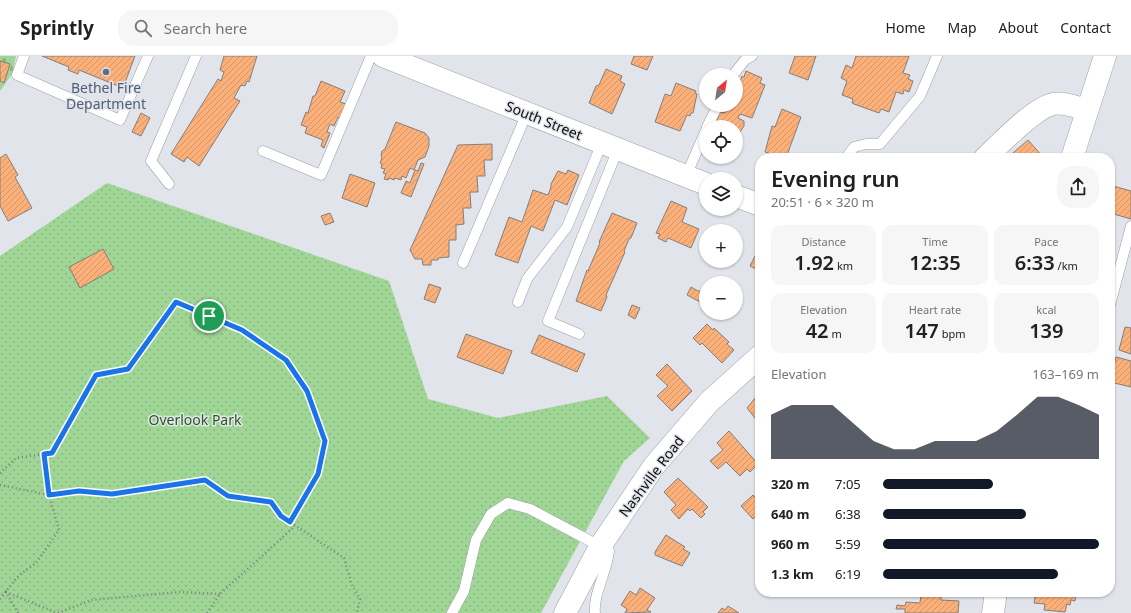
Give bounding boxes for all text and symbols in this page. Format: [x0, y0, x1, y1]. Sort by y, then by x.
search box [118, 10, 398, 46]
text: Sprintly [20, 15, 94, 41]
icon: search [132, 17, 154, 39]
text: Search here [164, 18, 247, 38]
text: Home [886, 18, 925, 37]
text: Map [947, 18, 977, 37]
text: About [999, 18, 1038, 37]
text: Contact [1060, 18, 1111, 37]
marker: Bethel Fire Department [101, 67, 111, 77]
north arrow [699, 68, 743, 112]
map controls [699, 68, 743, 320]
place label: Bethel Fire Department [66, 78, 146, 113]
street label: South Street [503, 96, 585, 144]
button: locate [699, 120, 743, 164]
text: Evening run [771, 163, 900, 193]
button: share [1057, 166, 1099, 208]
button: layers [699, 172, 743, 216]
text: 20:51 · 6 × 320 m [771, 193, 874, 211]
button: + [699, 224, 743, 268]
text: Distance [801, 234, 846, 249]
text: Time [922, 234, 948, 249]
text: Pace [1034, 234, 1058, 249]
text: 1.92 [794, 249, 834, 276]
text: 12:35 [909, 249, 961, 276]
text: 6:33 [1015, 249, 1055, 276]
text: km [834, 258, 853, 273]
text: /km [1055, 258, 1078, 273]
button: − [699, 276, 743, 320]
pin [192, 299, 226, 333]
text: Elevation [800, 302, 847, 317]
text: Heart rate [909, 302, 961, 317]
text: kcal [1036, 302, 1056, 317]
icon: arrive [198, 305, 220, 327]
text: 42 [806, 317, 829, 344]
text: 147 [904, 317, 939, 344]
text: 139 [1029, 317, 1063, 344]
text: m [829, 326, 842, 341]
text: bpm [939, 326, 966, 341]
text: Elevation [771, 365, 827, 383]
text: 163–169 m [1032, 365, 1099, 383]
park label: Overlook Park [149, 410, 242, 429]
street label: Nashville Road [614, 432, 688, 520]
text: 320 m [771, 475, 809, 493]
text: 7:05 [835, 475, 861, 493]
text: 640 m [771, 505, 809, 523]
text: 6:38 [835, 505, 861, 523]
text: 960 m [771, 535, 809, 553]
text: 5:59 [835, 535, 861, 553]
text: 1.3 km [771, 565, 814, 583]
text: 6:19 [835, 565, 861, 583]

